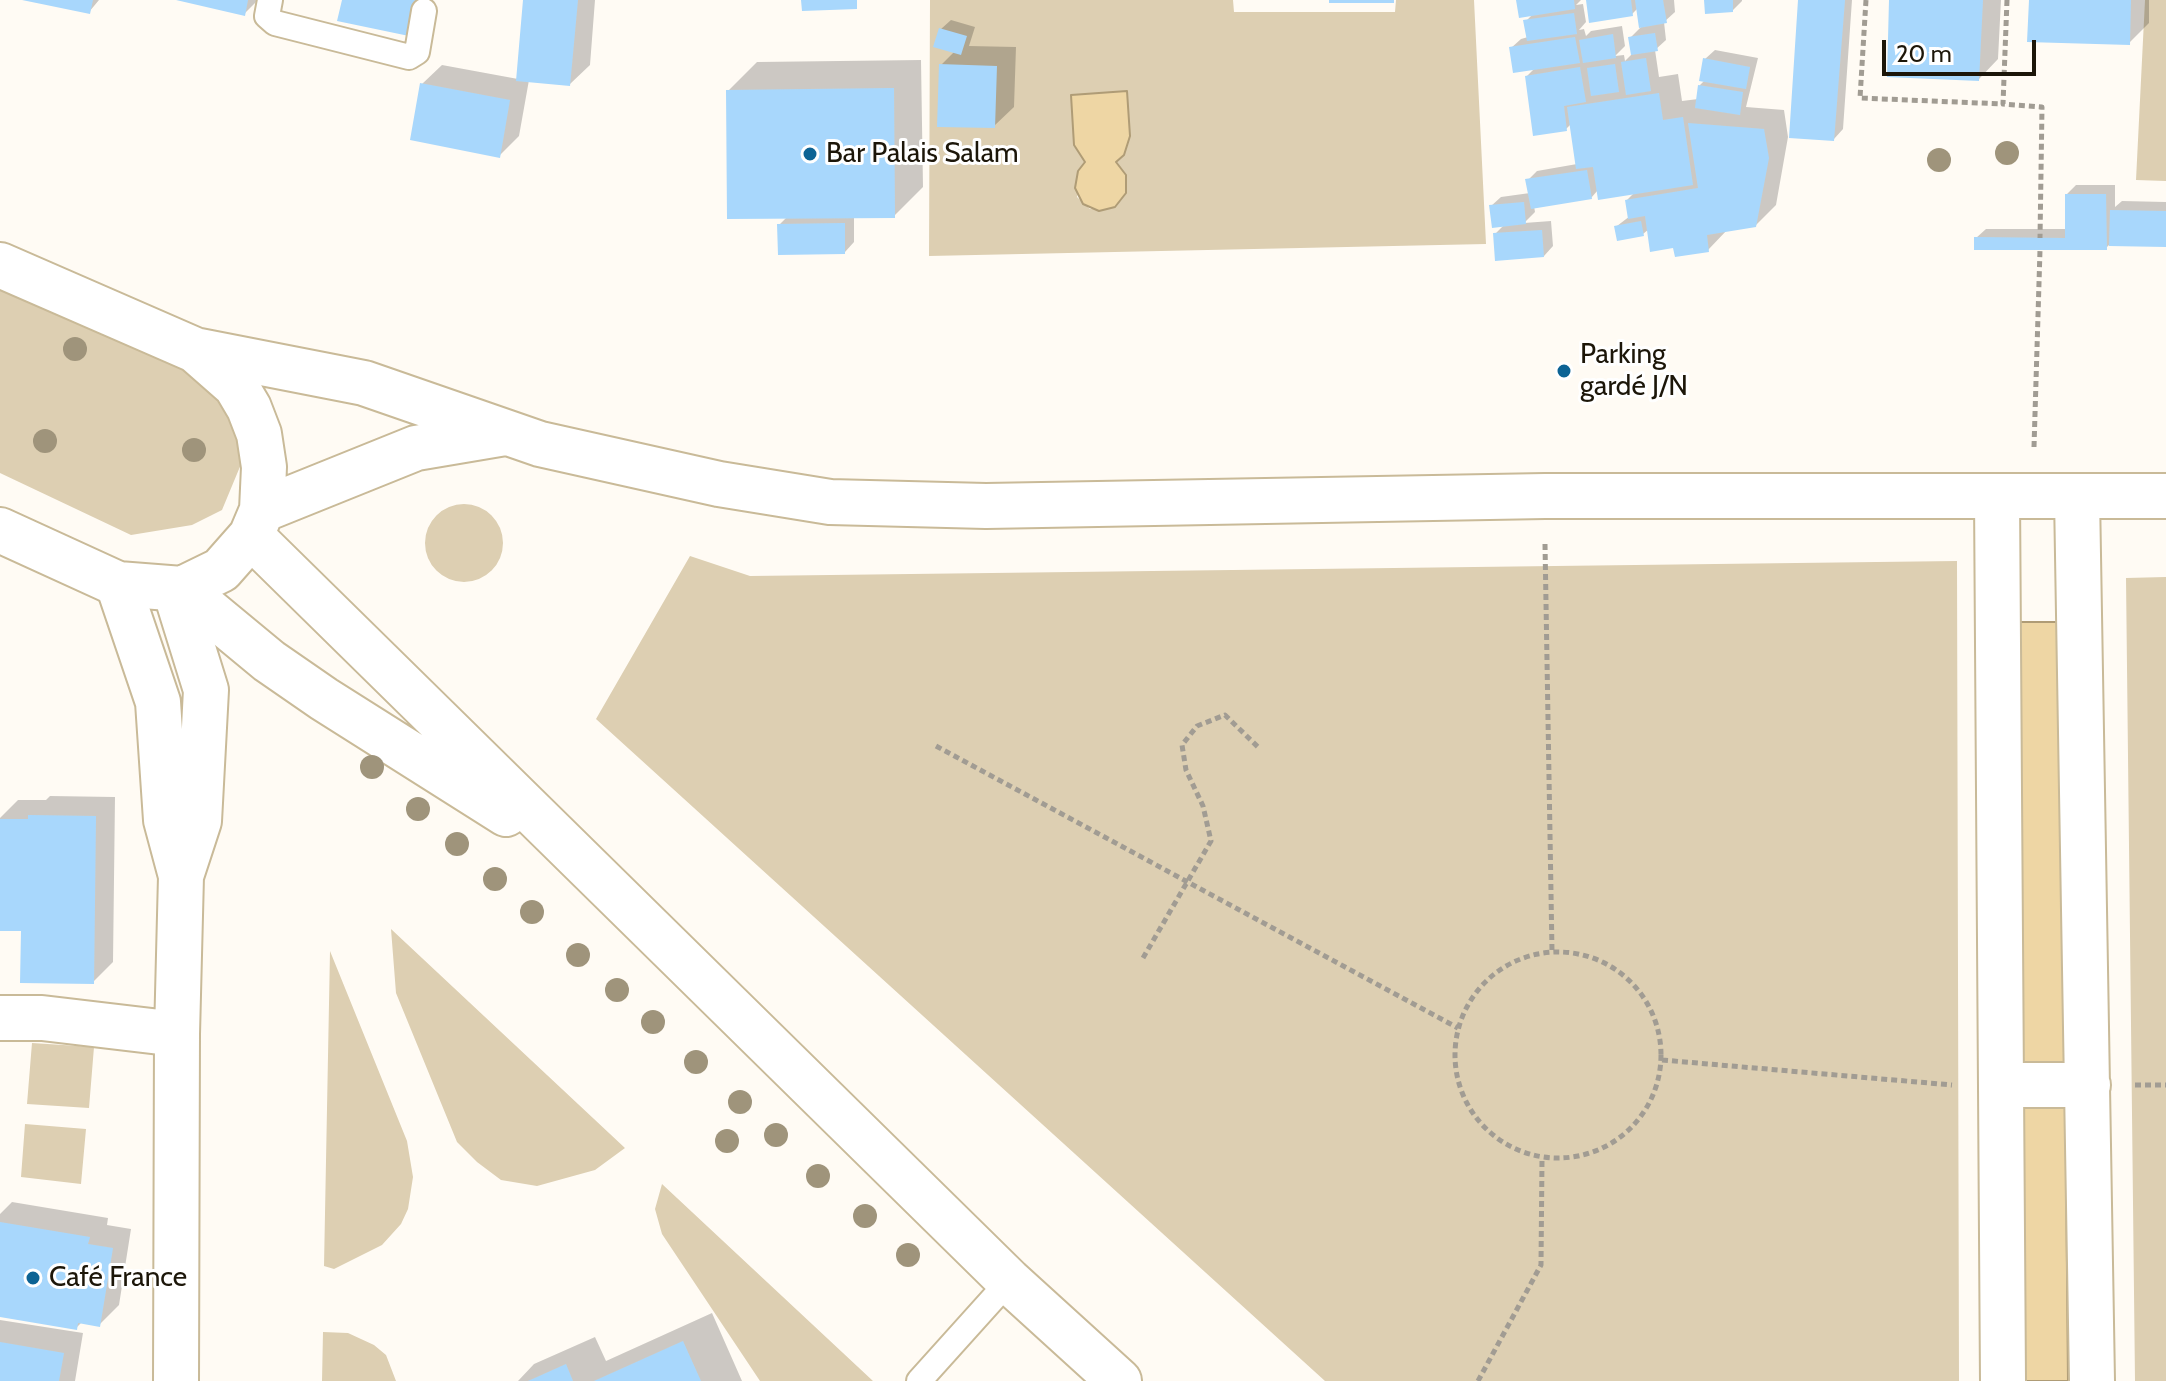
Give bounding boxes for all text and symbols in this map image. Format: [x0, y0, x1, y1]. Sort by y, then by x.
scale bar [1886, 24, 2040, 74]
text: 20 m [1896, 39, 1952, 68]
place label: Bar Palais Salam [826, 137, 1019, 171]
marker: Bar Palais Salam [801, 145, 819, 163]
place label: Parking gardé J/N [1580, 338, 1688, 404]
marker: Parking gardé J/N [1555, 362, 1573, 380]
place label: Café France [49, 1261, 187, 1295]
marker: Café France [24, 1269, 42, 1287]

